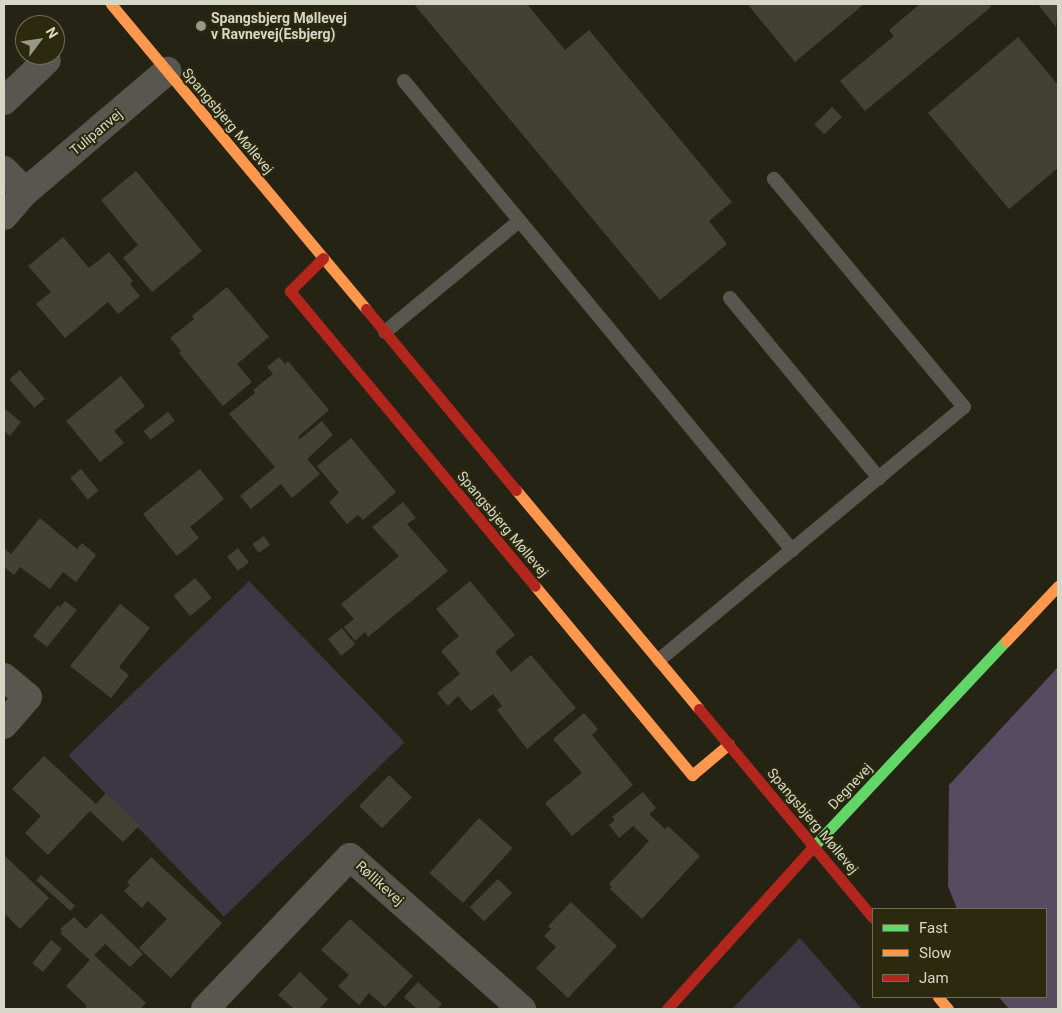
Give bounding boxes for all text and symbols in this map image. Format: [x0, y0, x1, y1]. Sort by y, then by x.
place label: Spangsbjerg Møllevej v Ravnevej(Esbjerg) [211, 10, 347, 42]
north arrow [15, 15, 65, 65]
marker: Spangsbjerg Møllevej v Ravnevej(Esbjerg) [195, 20, 207, 32]
text: N [43, 24, 61, 41]
street label: Spangsbjerg Møllevej [179, 65, 277, 177]
street label: Tulipanvej [67, 105, 125, 159]
street label: Spangsbjerg Møllevej [454, 468, 552, 580]
street label: Degnevej [824, 759, 876, 813]
street label: Spangsbjerg Møllevej [764, 765, 862, 877]
street label: Røllikevej [353, 857, 407, 909]
legend [872, 908, 1047, 998]
text: Fast [919, 919, 948, 937]
text: Slow [919, 944, 951, 962]
text: Jam [919, 969, 949, 987]

